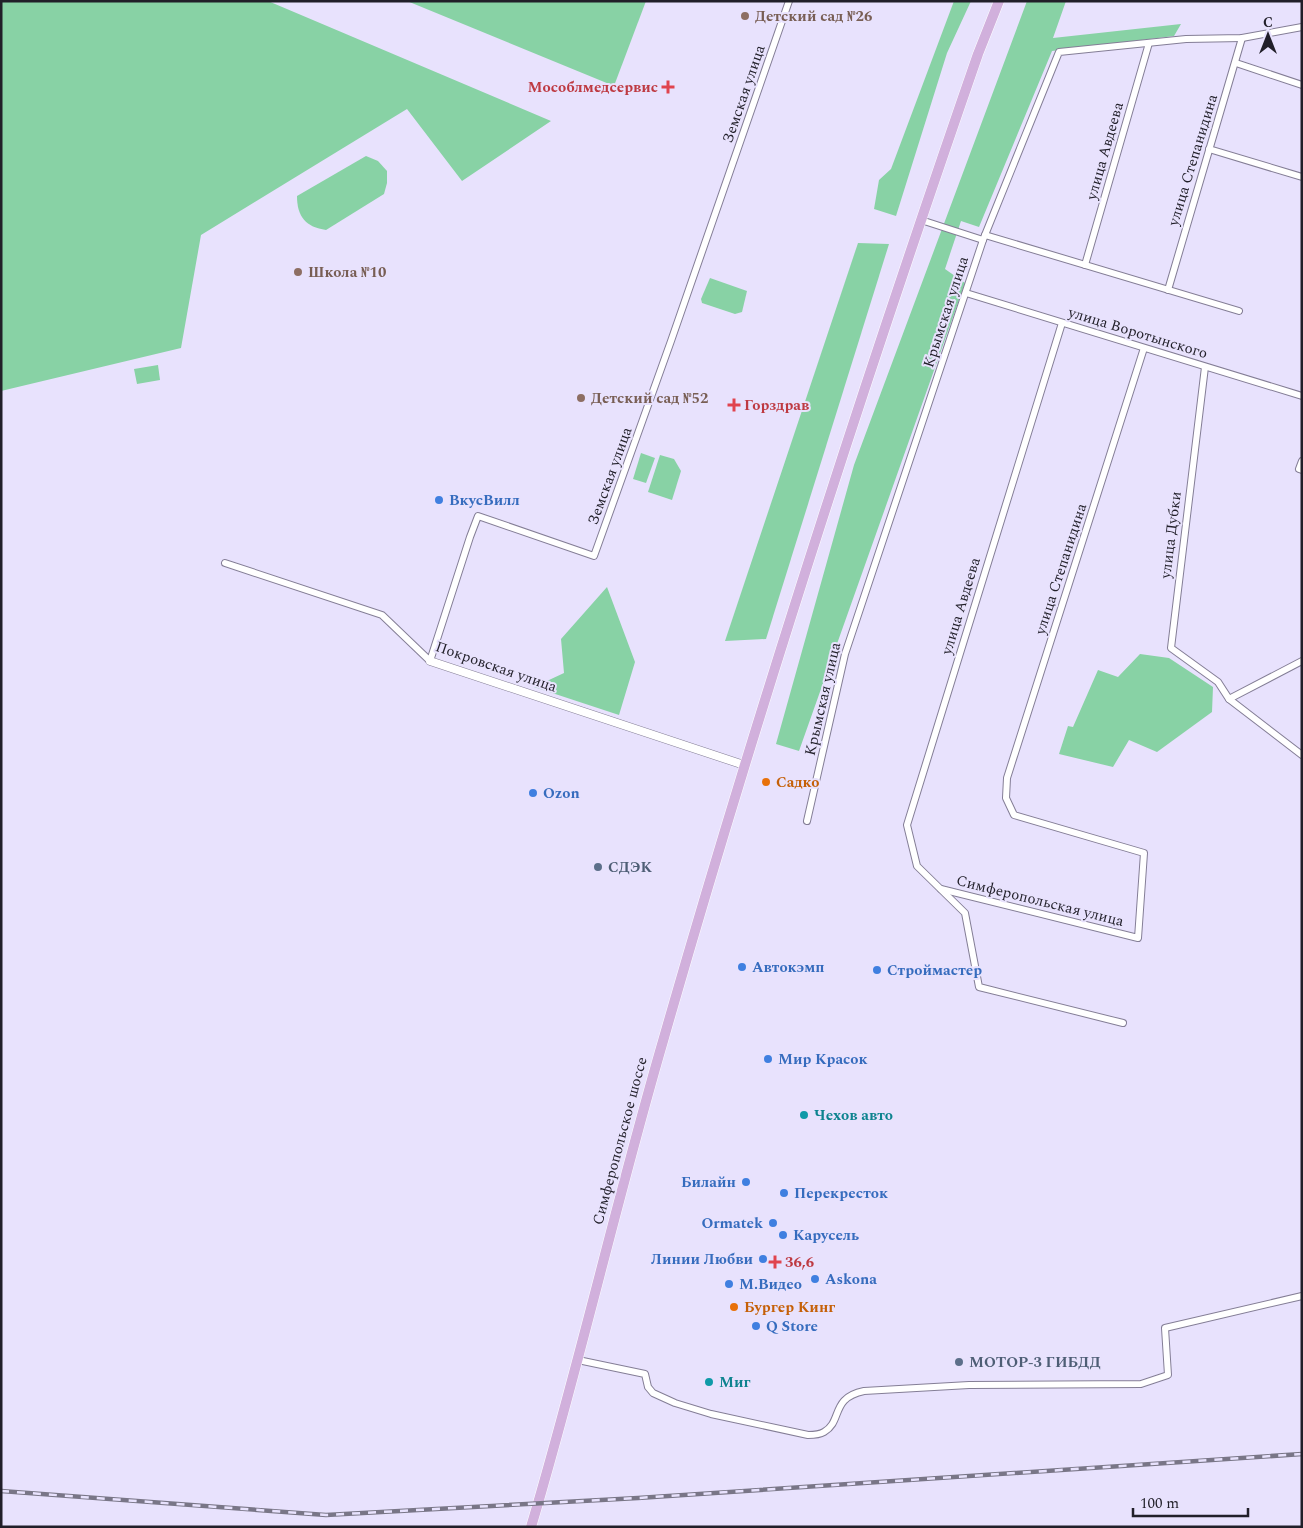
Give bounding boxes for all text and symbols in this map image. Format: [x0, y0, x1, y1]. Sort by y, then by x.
place label: Детский сад №26 [755, 5, 872, 28]
marker: Детский сад №26 [739, 10, 751, 22]
north arrow [1243, 10, 1293, 60]
text: С [1263, 12, 1273, 33]
street label: Земская улица [716, 41, 772, 146]
place label: Мособлмедсервис [527, 76, 658, 99]
marker: Мособлмедсервис [662, 81, 674, 93]
street label: улица Степанидина [1162, 91, 1224, 230]
street label: улица Авдеева [1080, 99, 1130, 204]
street label: Крымская улица [917, 253, 975, 371]
place label: Школа №10 [308, 261, 386, 284]
marker: Школа №10 [292, 266, 304, 278]
street label: улица Воротынского [1065, 301, 1210, 365]
place label: Детский сад №52 [591, 387, 708, 410]
marker: Детский сад №52 [575, 392, 587, 404]
place label: Горздрав [744, 394, 809, 417]
marker: Горздрав [728, 399, 740, 411]
street label: Земская улица [582, 423, 639, 528]
place label: ВкусВилл [449, 489, 520, 512]
street label: улица Дубки [1154, 490, 1188, 581]
marker: ВкусВилл [433, 494, 445, 506]
street label: улица Степанидина [1029, 500, 1093, 639]
street label: улица Авдеева [935, 554, 987, 659]
street label: Покровская улица [432, 635, 561, 699]
street label: Крымская улица [799, 639, 847, 758]
place label: Садко [776, 771, 819, 794]
marker: Садко [760, 776, 772, 788]
place label: Ozon [543, 782, 580, 805]
marker: Ozon [527, 787, 539, 799]
place label: СДЭК [608, 856, 652, 879]
marker: СДЭК [592, 861, 604, 873]
street label: Симферопольская улица [954, 869, 1127, 933]
place label: Автокэмп [752, 956, 825, 979]
place label: Строймастер [887, 959, 982, 982]
marker: Автокэмп [736, 961, 748, 973]
marker: Строймастер [871, 964, 883, 976]
place label: Мир Красок [778, 1048, 868, 1071]
marker: Мир Красок [762, 1053, 774, 1065]
street label: Симферопольское шоссе [586, 1054, 654, 1228]
place label: Чехов авто [814, 1104, 893, 1127]
marker: Чехов авто [798, 1109, 810, 1121]
place label: Билайн [681, 1171, 736, 1194]
marker: Билайн [740, 1176, 752, 1188]
place label: Перекресток [794, 1182, 888, 1205]
marker: Перекресток [778, 1187, 790, 1199]
place label: Ormatek [701, 1212, 763, 1235]
marker: Ormatek [767, 1217, 779, 1229]
place label: Карусель [793, 1224, 859, 1247]
marker: Карусель [777, 1229, 789, 1241]
place label: Линии Любви [651, 1248, 753, 1271]
place label: 36,6 [785, 1251, 814, 1274]
marker: Линии Любви [757, 1253, 769, 1265]
marker: 36,6 [769, 1256, 781, 1268]
place label: Askona [825, 1268, 877, 1291]
place label: М.Видео [739, 1273, 802, 1296]
marker: Askona [809, 1273, 821, 1285]
marker: М.Видео [723, 1278, 735, 1290]
place label: Бургер Кинг [744, 1296, 835, 1319]
marker: Бургер Кинг [728, 1301, 740, 1313]
place label: Q Store [766, 1315, 818, 1338]
marker: Q Store [750, 1320, 762, 1332]
place label: МОТОР-3 ГИБДД [969, 1351, 1101, 1374]
marker: МОТОР-3 ГИБДД [953, 1356, 965, 1368]
place label: Миг [719, 1371, 751, 1394]
marker: Миг [703, 1376, 715, 1388]
scale bar [1133, 1486, 1248, 1518]
text: 100 m [1140, 1492, 1179, 1515]

